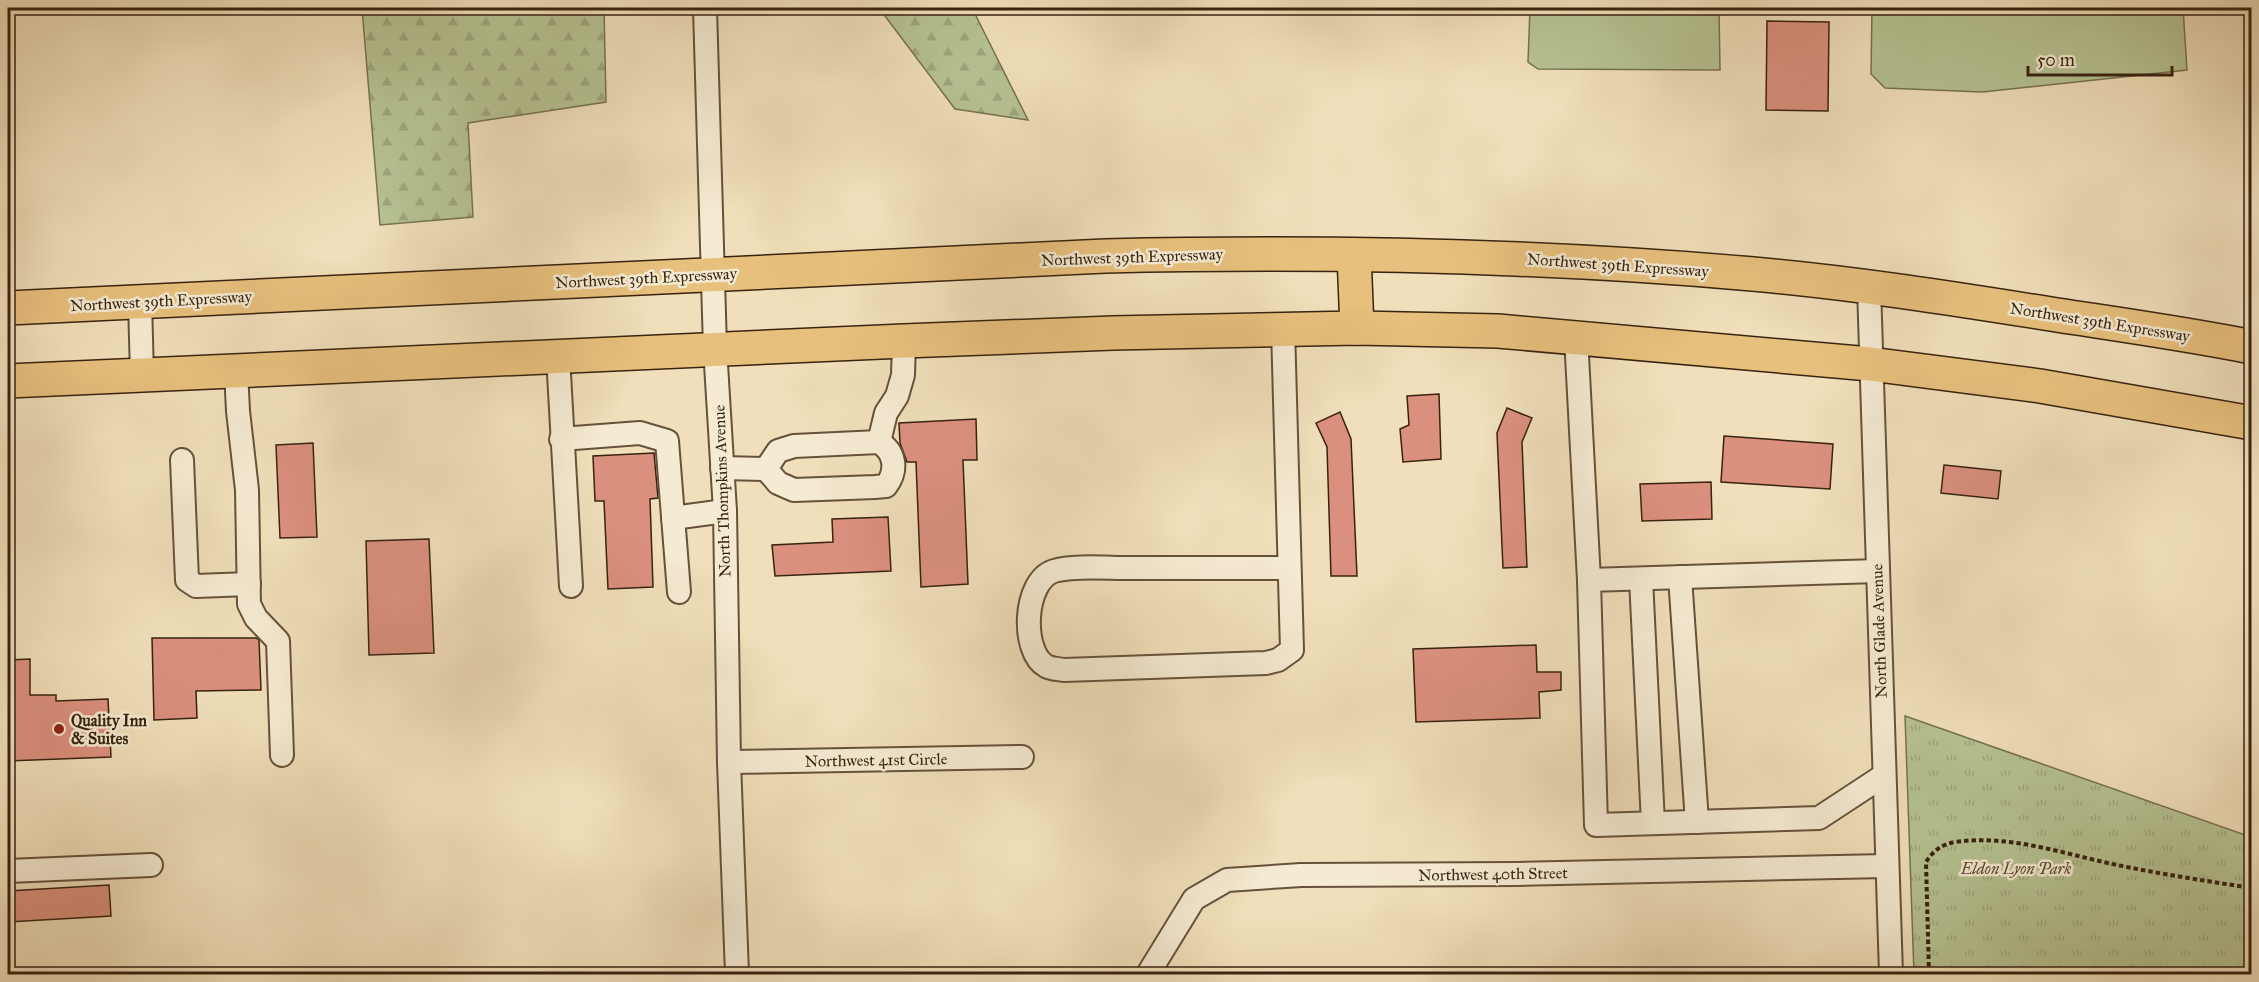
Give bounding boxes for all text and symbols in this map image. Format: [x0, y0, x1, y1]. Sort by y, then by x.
scale bar [2028, 39, 2172, 77]
text: 50 m [2037, 49, 2075, 71]
street label: Northwest 39th Expressway [1041, 244, 1224, 270]
street label: Northwest 39th Expressway [1527, 249, 1710, 281]
street label: Northwest 39th Expressway [555, 264, 738, 292]
street label: Northwest 39th Expressway [70, 287, 253, 315]
street label: Northwest 39th Expressway [2009, 298, 2192, 346]
street label: North Thompkins Avenue [709, 404, 735, 578]
street label: North Glade Avenue [1867, 563, 1891, 698]
place label: Quality Inn & Suites [71, 711, 147, 748]
marker: Quality Inn & Suites [52, 722, 66, 736]
street label: Northwest 41st Circle [804, 749, 948, 771]
park label: Eldon Lyon Park [1960, 859, 2071, 878]
street label: Northwest 40th Street [1418, 863, 1568, 885]

